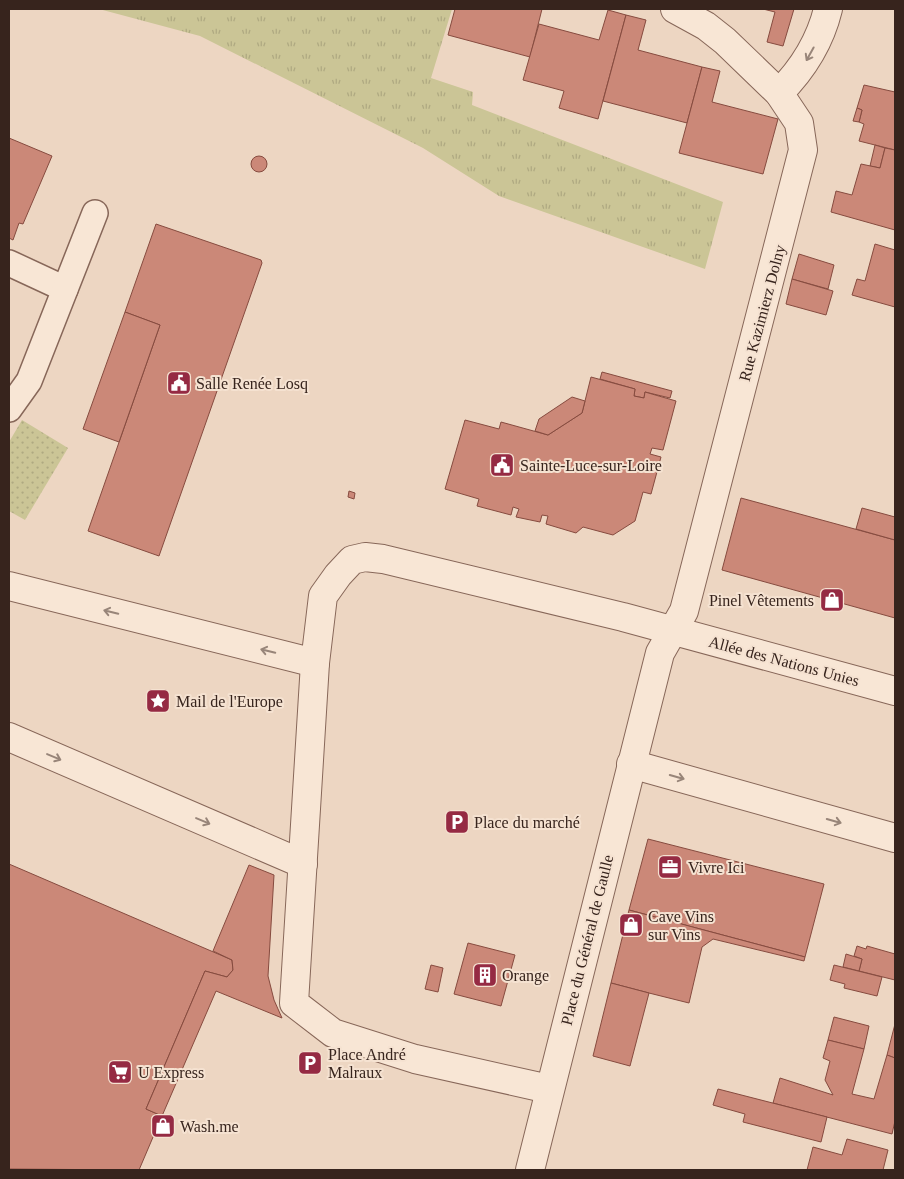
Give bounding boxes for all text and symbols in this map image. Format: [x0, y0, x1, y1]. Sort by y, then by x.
one-way arrow [805, 46, 815, 61]
street label: Rue Kazimierz Dolny [736, 243, 789, 383]
public building icon: Salle Renée Losq [166, 370, 192, 396]
place label: Salle Renée Losq [196, 375, 308, 393]
public building icon: Sainte-Luce-sur-Loire [489, 452, 515, 478]
place label: Sainte-Luce-sur-Loire [520, 457, 662, 474]
shop icon: Pinel Vêtements [819, 587, 845, 613]
place label: Pinel Vêtements [709, 592, 814, 609]
one-way arrow [103, 606, 119, 616]
street label: Allée des Nations Unies [707, 633, 861, 689]
one-way arrow [261, 646, 277, 656]
place icon: Mail de l'Europe [145, 688, 171, 714]
place label: Mail de l'Europe [176, 693, 283, 711]
one-way arrow [46, 753, 61, 762]
one-way arrow [669, 773, 685, 783]
parking icon: Place du marché [444, 809, 470, 835]
place label: Place du marché [474, 814, 580, 831]
one-way arrow [195, 816, 210, 826]
one-way arrow [826, 817, 842, 826]
street label: Place du Général de Gaulle [558, 853, 616, 1027]
office icon: Vivre Ici [657, 854, 683, 880]
place label: Vivre Ici [688, 859, 745, 876]
place label: Cave Vins sur Vins [648, 908, 714, 943]
shop icon: Cave Vins sur Vins [618, 912, 644, 938]
building icon: Orange [472, 962, 498, 988]
place label: Orange [502, 967, 549, 985]
place label: Place André Malraux [328, 1046, 406, 1081]
parking icon: Place André Malraux [297, 1050, 323, 1076]
supermarket icon: U Express [107, 1059, 133, 1085]
place label: U Express [138, 1064, 204, 1082]
shop icon: Wash.me [150, 1113, 176, 1139]
place label: Wash.me [180, 1118, 239, 1135]

